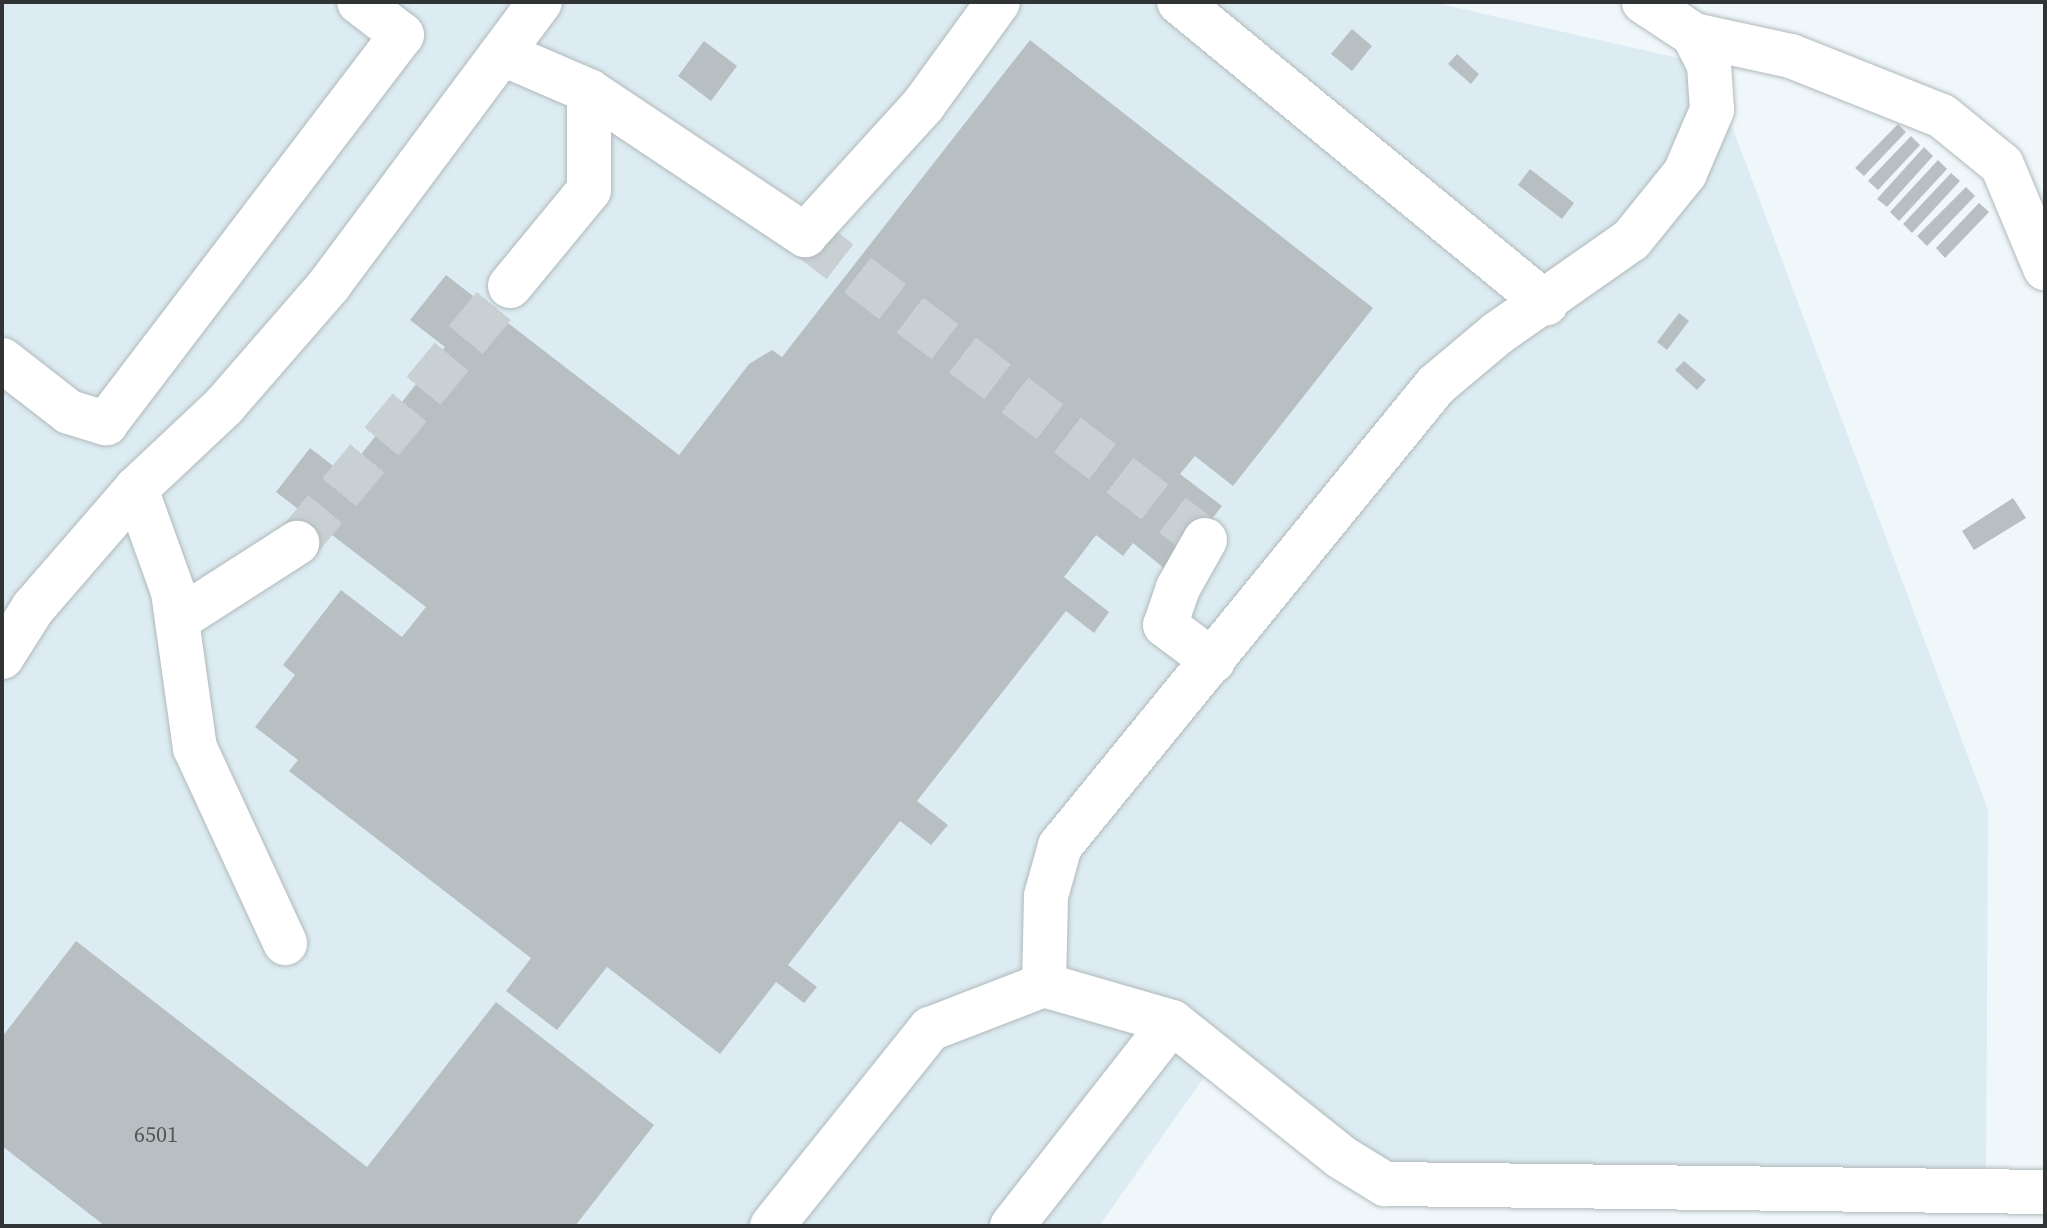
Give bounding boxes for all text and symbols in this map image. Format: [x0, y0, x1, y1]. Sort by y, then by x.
house number: 6501 [134, 1122, 178, 1148]

